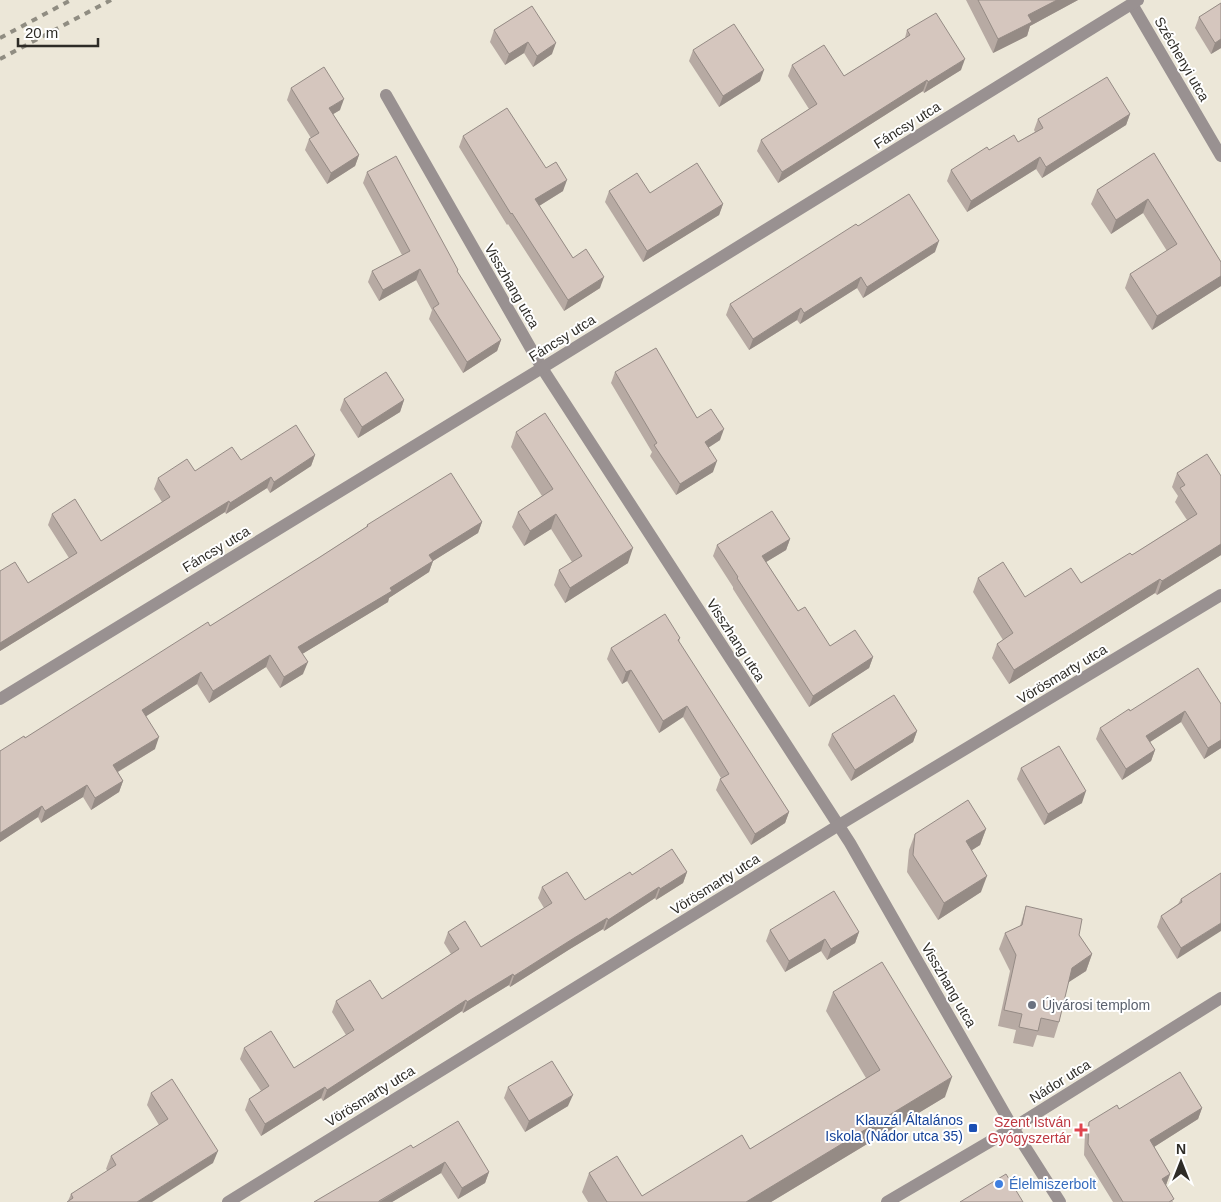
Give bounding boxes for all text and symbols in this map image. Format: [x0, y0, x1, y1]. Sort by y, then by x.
street label: Széchenyi utca [1151, 14, 1213, 104]
scale bar [18, 15, 98, 47]
text: 20 m [25, 24, 58, 41]
street label: Fáncsy utca [871, 98, 943, 152]
street label: Visszhang utca [481, 241, 543, 331]
street label: Fáncsy utca [526, 311, 598, 365]
street label: Fáncsy utca [180, 523, 253, 575]
street label: Visszhang utca [704, 596, 769, 684]
street label: Vörösmarty utca [1014, 641, 1110, 707]
street label: Vörösmarty utca [668, 850, 763, 918]
street label: Visszhang utca [918, 940, 980, 1030]
place label: Újvárosi templom [1042, 997, 1150, 1013]
marker: Újvárosi templom [1026, 999, 1038, 1011]
street label: Nádor utca [1027, 1056, 1093, 1106]
street label: Vörösmarty utca [323, 1062, 418, 1130]
place label: Klauzál Általános Iskola (Nádor utca 35) [825, 1112, 963, 1144]
place label: Szent István Gyógyszertár [988, 1114, 1071, 1146]
marker: Klauzál Általános Iskola (Nádor utca 35) [967, 1122, 979, 1134]
marker: Szent István Gyógyszertár [1075, 1124, 1087, 1136]
north arrow [1156, 1137, 1206, 1187]
text: N [1176, 1141, 1186, 1157]
place label: Élelmiszerbolt [1009, 1176, 1096, 1192]
marker: Élelmiszerbolt [993, 1178, 1005, 1190]

